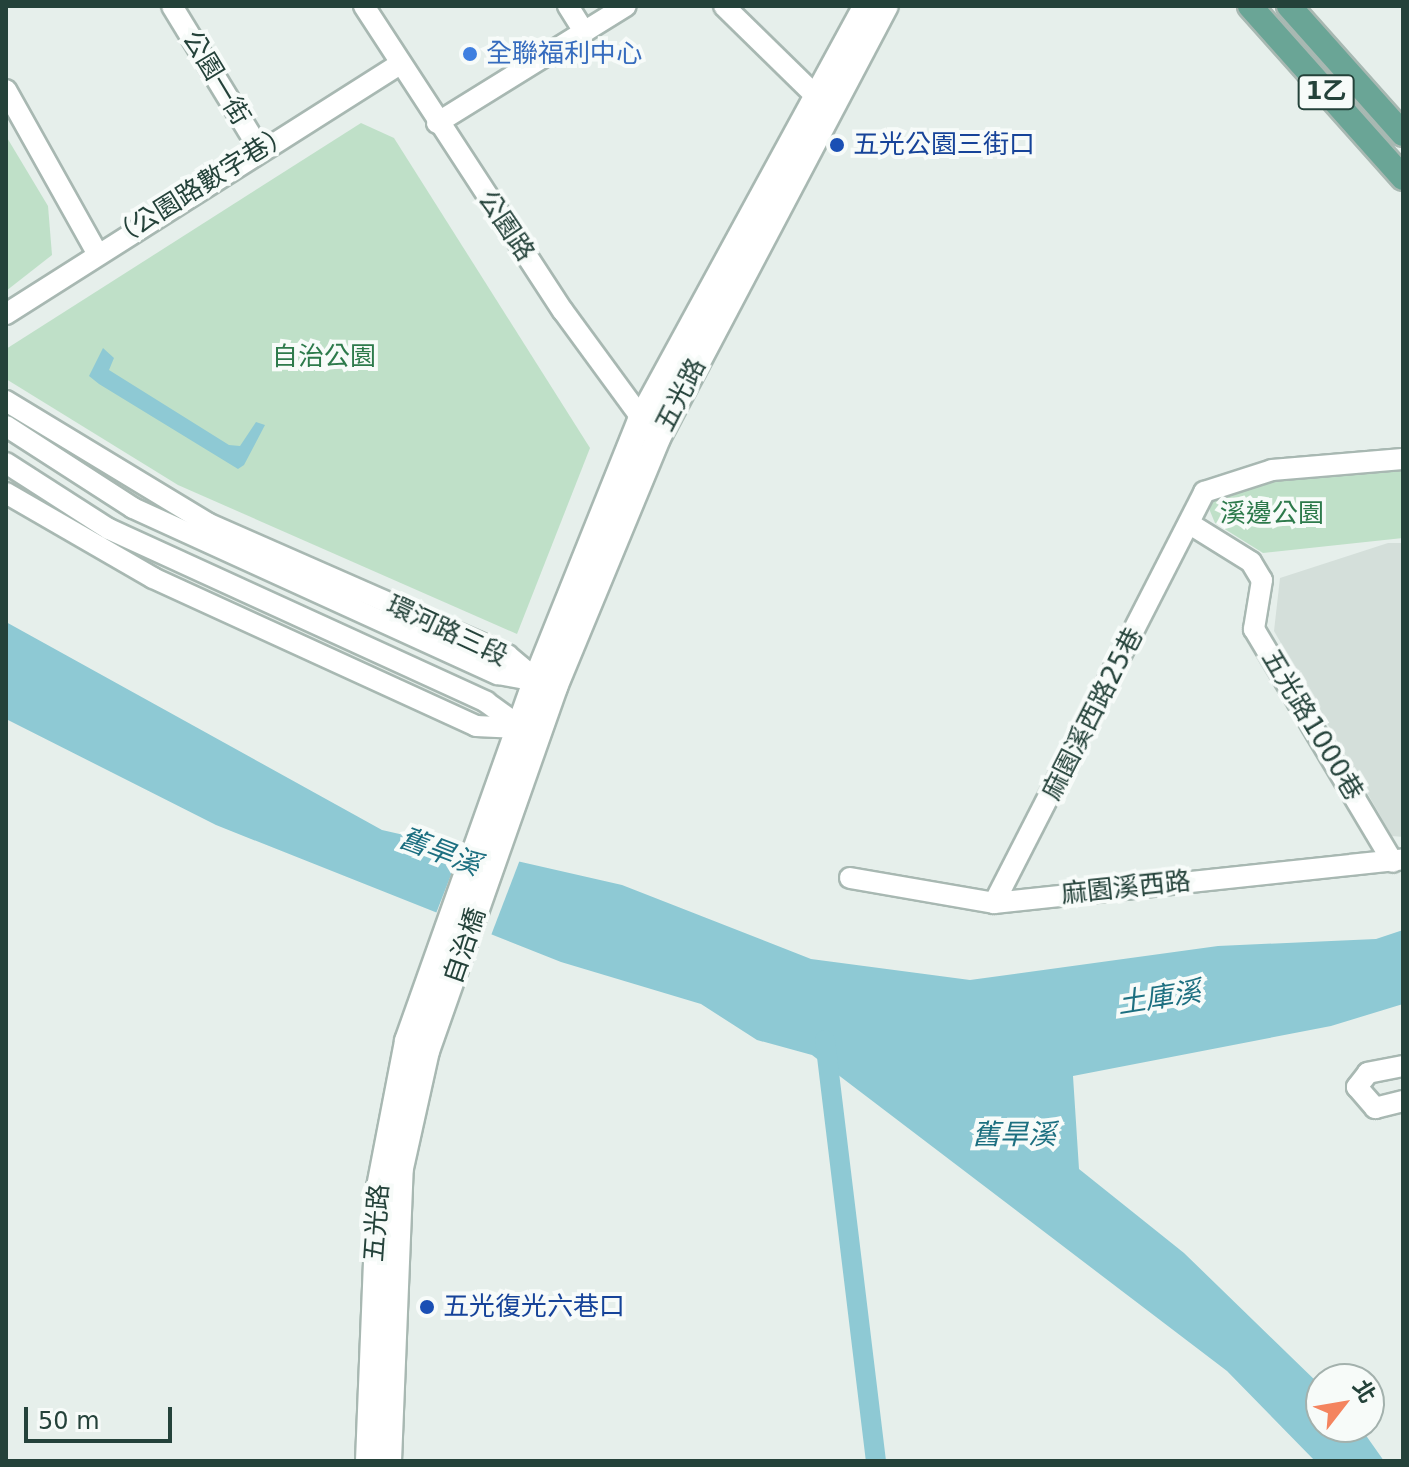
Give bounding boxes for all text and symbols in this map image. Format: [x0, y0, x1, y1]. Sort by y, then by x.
street label: 公園一街 [176, 25, 256, 131]
place label: 全聯福利中心 [486, 38, 642, 70]
marker: 全聯福利中心 [461, 45, 479, 63]
road number: 1乙 [1296, 72, 1356, 112]
street label: （公園路數字巷） [105, 118, 297, 254]
place label: 五光公園三街口 [853, 129, 1035, 161]
marker: 五光公園三街口 [828, 136, 846, 154]
street label: 公園路 [471, 185, 541, 267]
park label: 自治公園 [272, 341, 376, 373]
street label: 五光路 [649, 353, 713, 437]
park label: 溪邊公園 [1220, 498, 1324, 530]
street label: 環河路三段 [381, 589, 513, 673]
street label: 麻園溪西路25巷 [1036, 623, 1150, 805]
street label: 五光路1000巷 [1255, 644, 1369, 806]
water label: 舊旱溪 [395, 821, 485, 883]
street label: 麻園溪西路 [1060, 866, 1192, 910]
street label: 自治橋 [438, 904, 492, 988]
water label: 土庫溪 [1115, 975, 1203, 1021]
water label: 舊旱溪 [972, 1118, 1056, 1152]
street label: 五光路 [359, 1183, 395, 1263]
place label: 五光復光六巷口 [443, 1291, 625, 1323]
marker: 五光復光六巷口 [418, 1298, 436, 1316]
north arrow [1305, 1363, 1385, 1443]
text: 北 [1348, 1376, 1381, 1407]
scale bar [28, 1391, 176, 1441]
text: 50 m [38, 1407, 100, 1435]

